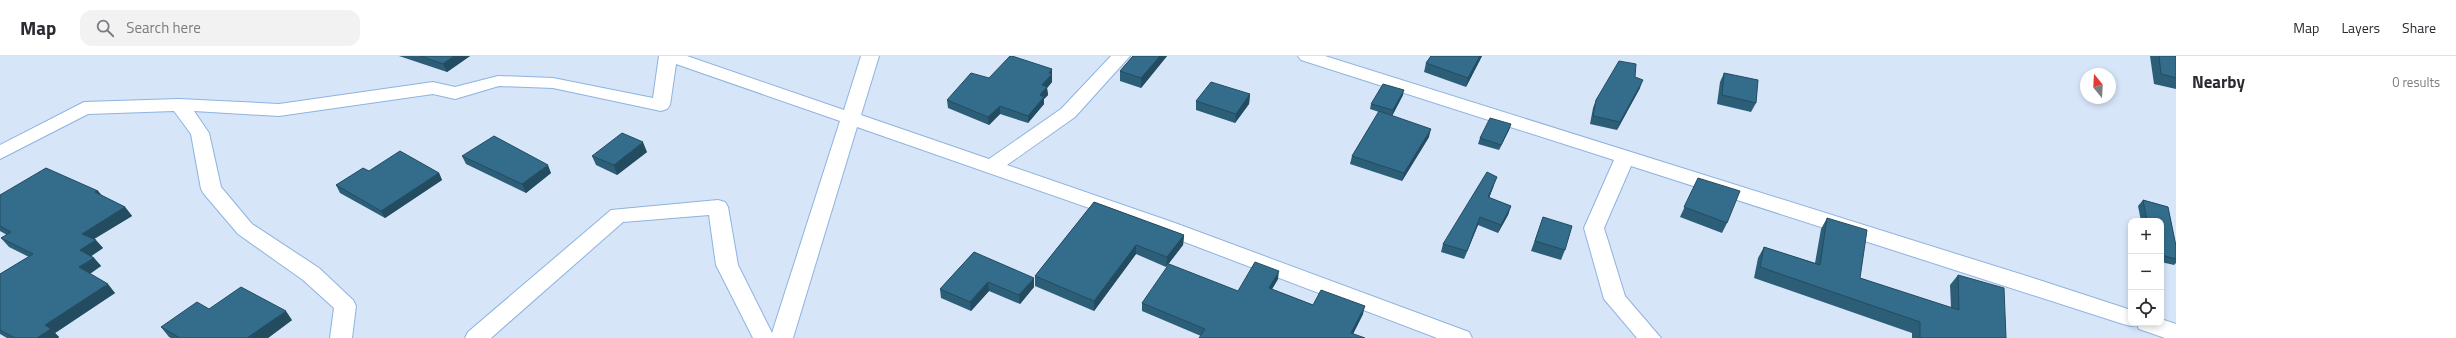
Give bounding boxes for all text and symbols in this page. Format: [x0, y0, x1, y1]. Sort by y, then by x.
search box [80, 10, 360, 46]
text: Map [20, 13, 56, 42]
text: Search here [126, 16, 201, 39]
icon: search [94, 17, 116, 39]
text: Map [2293, 17, 2319, 38]
text: Layers [2341, 17, 2380, 38]
text: Share [2402, 17, 2436, 38]
north arrow [2080, 68, 2116, 104]
text: Nearby [2192, 69, 2245, 95]
text: 0 results [2392, 72, 2440, 92]
map controls [2128, 218, 2164, 326]
button: + [2128, 218, 2164, 254]
button: − [2128, 254, 2164, 290]
button: locate [2128, 290, 2164, 326]

